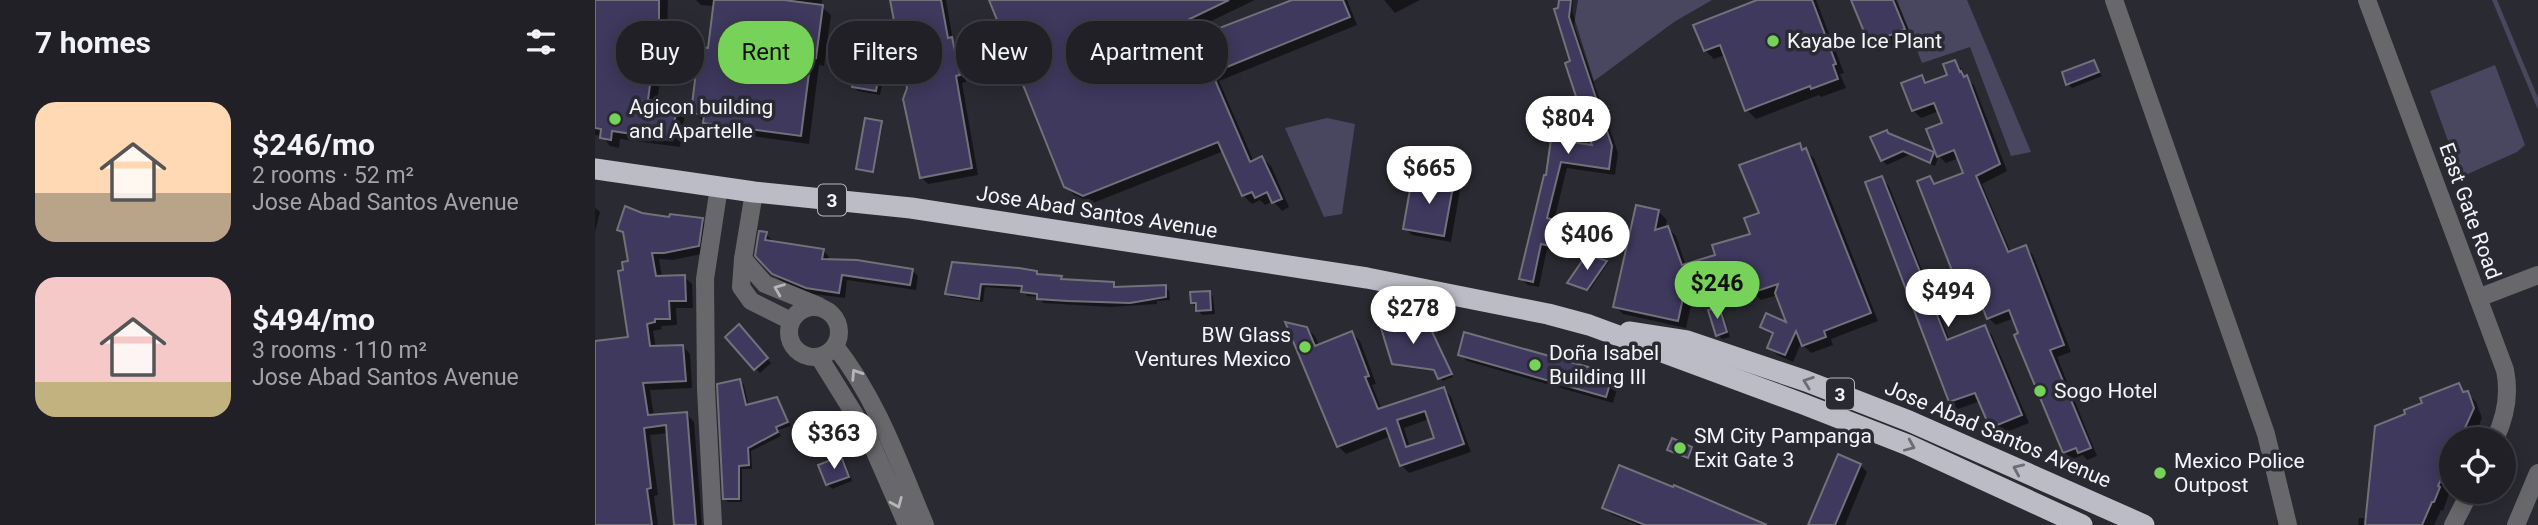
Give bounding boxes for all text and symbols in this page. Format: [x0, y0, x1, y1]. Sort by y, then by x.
chip: Buy [616, 21, 704, 84]
chip: Rent [718, 21, 814, 84]
chip: Filters [828, 21, 942, 84]
chip: New [956, 21, 1052, 84]
chip: Apartment [1066, 21, 1228, 84]
icon: filters [522, 23, 560, 61]
text: 7 homes [35, 25, 151, 60]
place label: Kayabe Ice Plant [1787, 29, 1942, 53]
marker: Kayabe Ice Plant [1765, 33, 1781, 49]
place label: Agicon building and Apartelle [629, 95, 773, 143]
pin: $804 [1527, 96, 1609, 156]
text: $804 [1542, 105, 1594, 132]
marker: Agicon building and Apartelle [607, 111, 623, 127]
text: $246/mo [252, 127, 375, 162]
icon: home [91, 130, 175, 214]
street label: East Gate Road [2434, 140, 2506, 282]
pin: $665 [1388, 146, 1470, 206]
text: $665 [1403, 155, 1455, 182]
text: 2 rooms · 52 m² [252, 162, 414, 189]
street label: Jose Abad Santos Avenue [975, 181, 1219, 243]
road number: 3 [818, 184, 846, 216]
text: Jose Abad Santos Avenue [252, 189, 519, 216]
pin: $406 [1546, 212, 1628, 272]
text: $406 [1561, 221, 1613, 248]
pin: $246 [1676, 262, 1758, 321]
text: $246 [1691, 270, 1743, 297]
pin: $494 [1907, 270, 1989, 329]
text: $494 [1922, 278, 1974, 305]
one-way arrow [773, 284, 785, 298]
pin: $278 [1372, 286, 1454, 346]
text: $278 [1387, 295, 1439, 322]
text: $494/mo [252, 302, 375, 337]
icon: home [91, 305, 175, 389]
place label: BW Glass Ventures Mexico [1135, 323, 1291, 371]
text: 3 rooms · 110 m² [252, 337, 427, 364]
marker: BW Glass Ventures Mexico [1297, 339, 1313, 355]
place label: Doña Isabel Building III [1549, 341, 1659, 389]
marker: Doña Isabel Building III [1527, 357, 1543, 373]
text: Jose Abad Santos Avenue [252, 364, 519, 391]
one-way arrow [851, 369, 864, 382]
street label: Jose Abad Santos Avenue [1881, 375, 2115, 493]
one-way arrow [1802, 376, 1814, 390]
road number: 3 [1826, 378, 1854, 410]
place label: Sogo Hotel [2054, 379, 2158, 403]
marker: Sogo Hotel [2032, 383, 2048, 399]
pin: $363 [793, 412, 875, 471]
text: $363 [808, 420, 860, 447]
place label: SM City Pampanga Exit Gate 3 [1694, 424, 1872, 472]
map controls [2439, 427, 2516, 504]
button: locate [2439, 427, 2516, 504]
one-way arrow [1902, 438, 1915, 452]
marker: SM City Pampanga Exit Gate 3 [1672, 440, 1688, 456]
place label: Mexico Police Outpost [2174, 449, 2305, 497]
one-way arrow [2013, 463, 2025, 477]
marker: Mexico Police Outpost [2152, 465, 2168, 481]
one-way arrow [889, 496, 903, 508]

